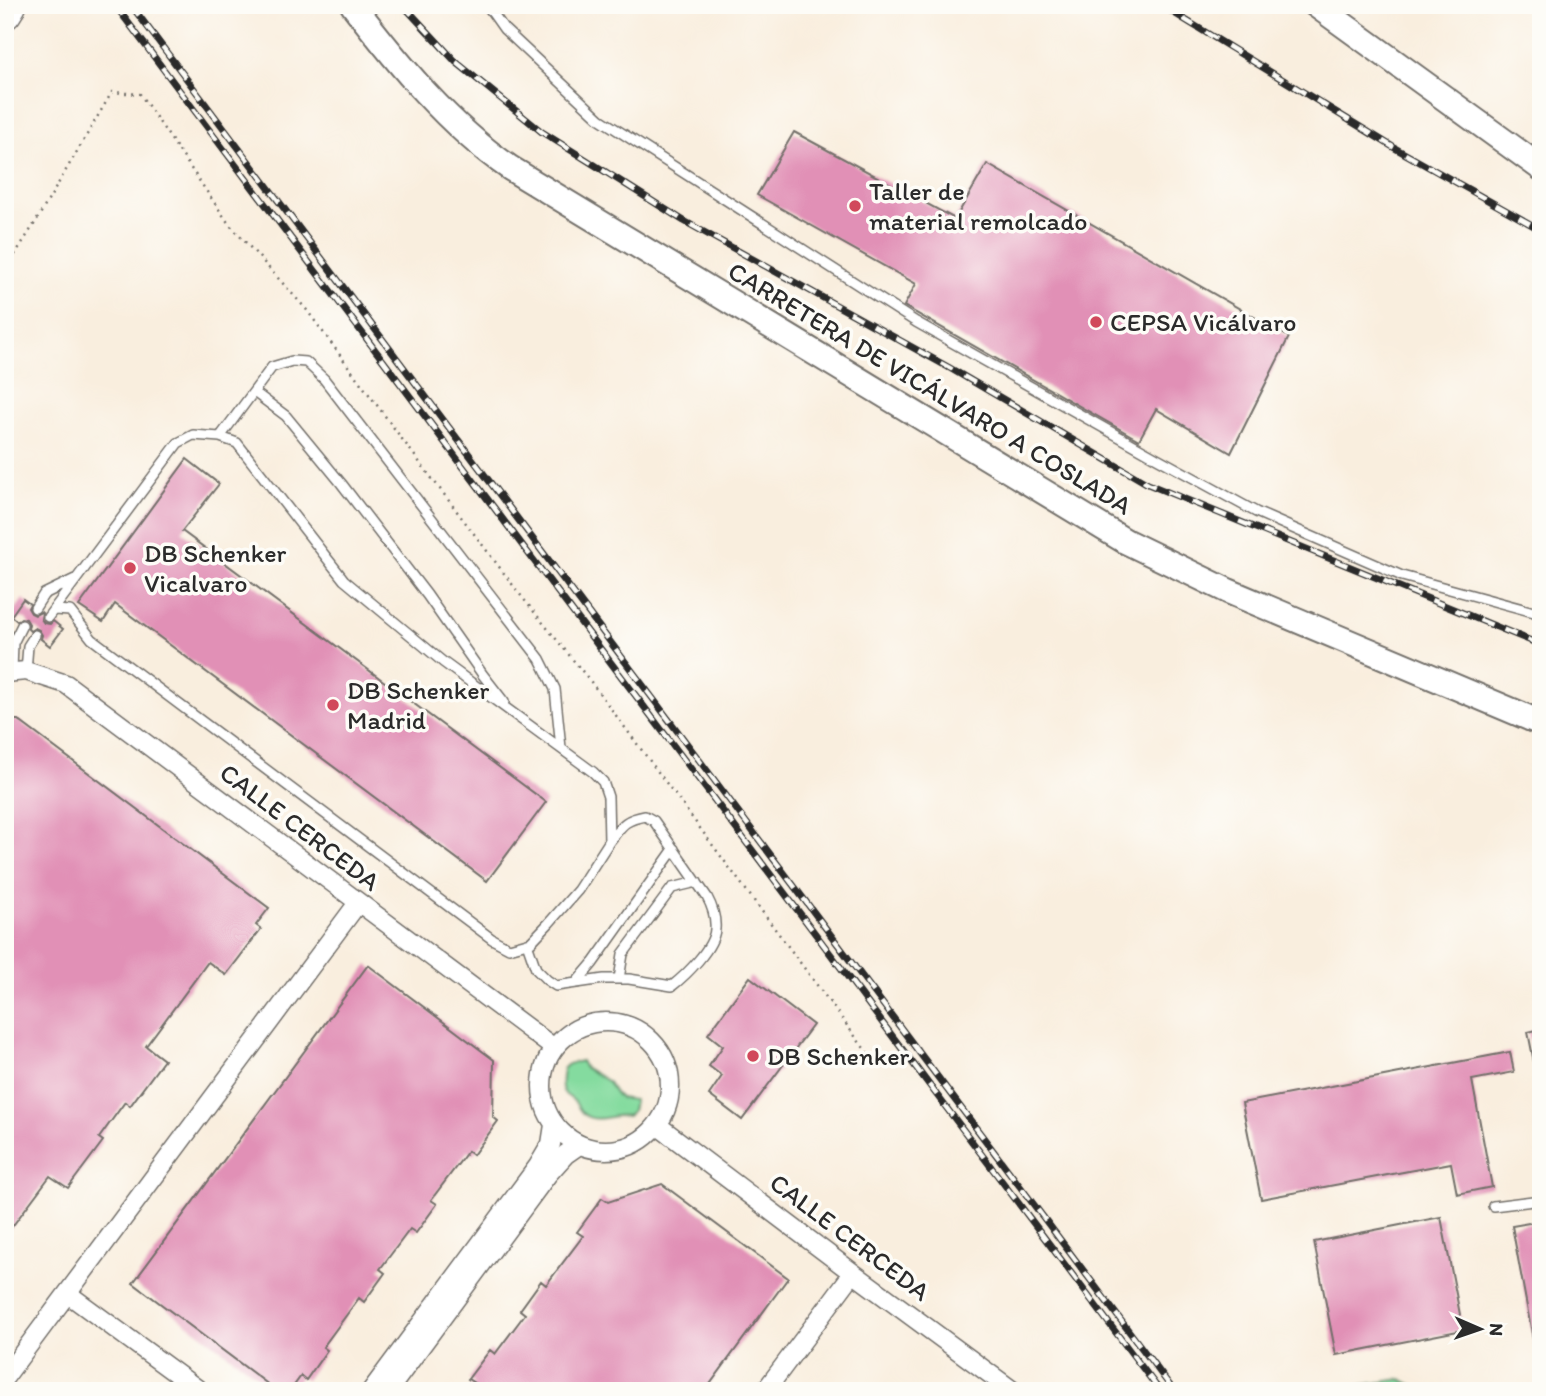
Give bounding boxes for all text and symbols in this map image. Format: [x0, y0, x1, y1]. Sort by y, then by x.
place label: Taller de material remolcado [869, 175, 1088, 237]
marker: Taller de material remolcado [847, 198, 863, 214]
street label: CARRETERA DE VICÁLVARO A COSLADA [722, 255, 1138, 522]
place label: CEPSA Vicálvaro [1110, 306, 1296, 338]
marker: CEPSA Vicálvaro [1088, 314, 1104, 330]
place label: DB Schenker Vicalvaro [144, 537, 287, 599]
marker: DB Schenker Vicalvaro [122, 560, 138, 576]
place label: DB Schenker Madrid [347, 674, 490, 736]
marker: DB Schenker Madrid [325, 697, 341, 713]
street label: CALLE CERCEDA [214, 756, 387, 898]
place label: DB Schenker [767, 1040, 910, 1072]
marker: DB Schenker [745, 1048, 761, 1064]
street label: CALLE CERCEDA [764, 1166, 937, 1308]
north arrow [1444, 1294, 1514, 1364]
text: N [1485, 1323, 1508, 1336]

